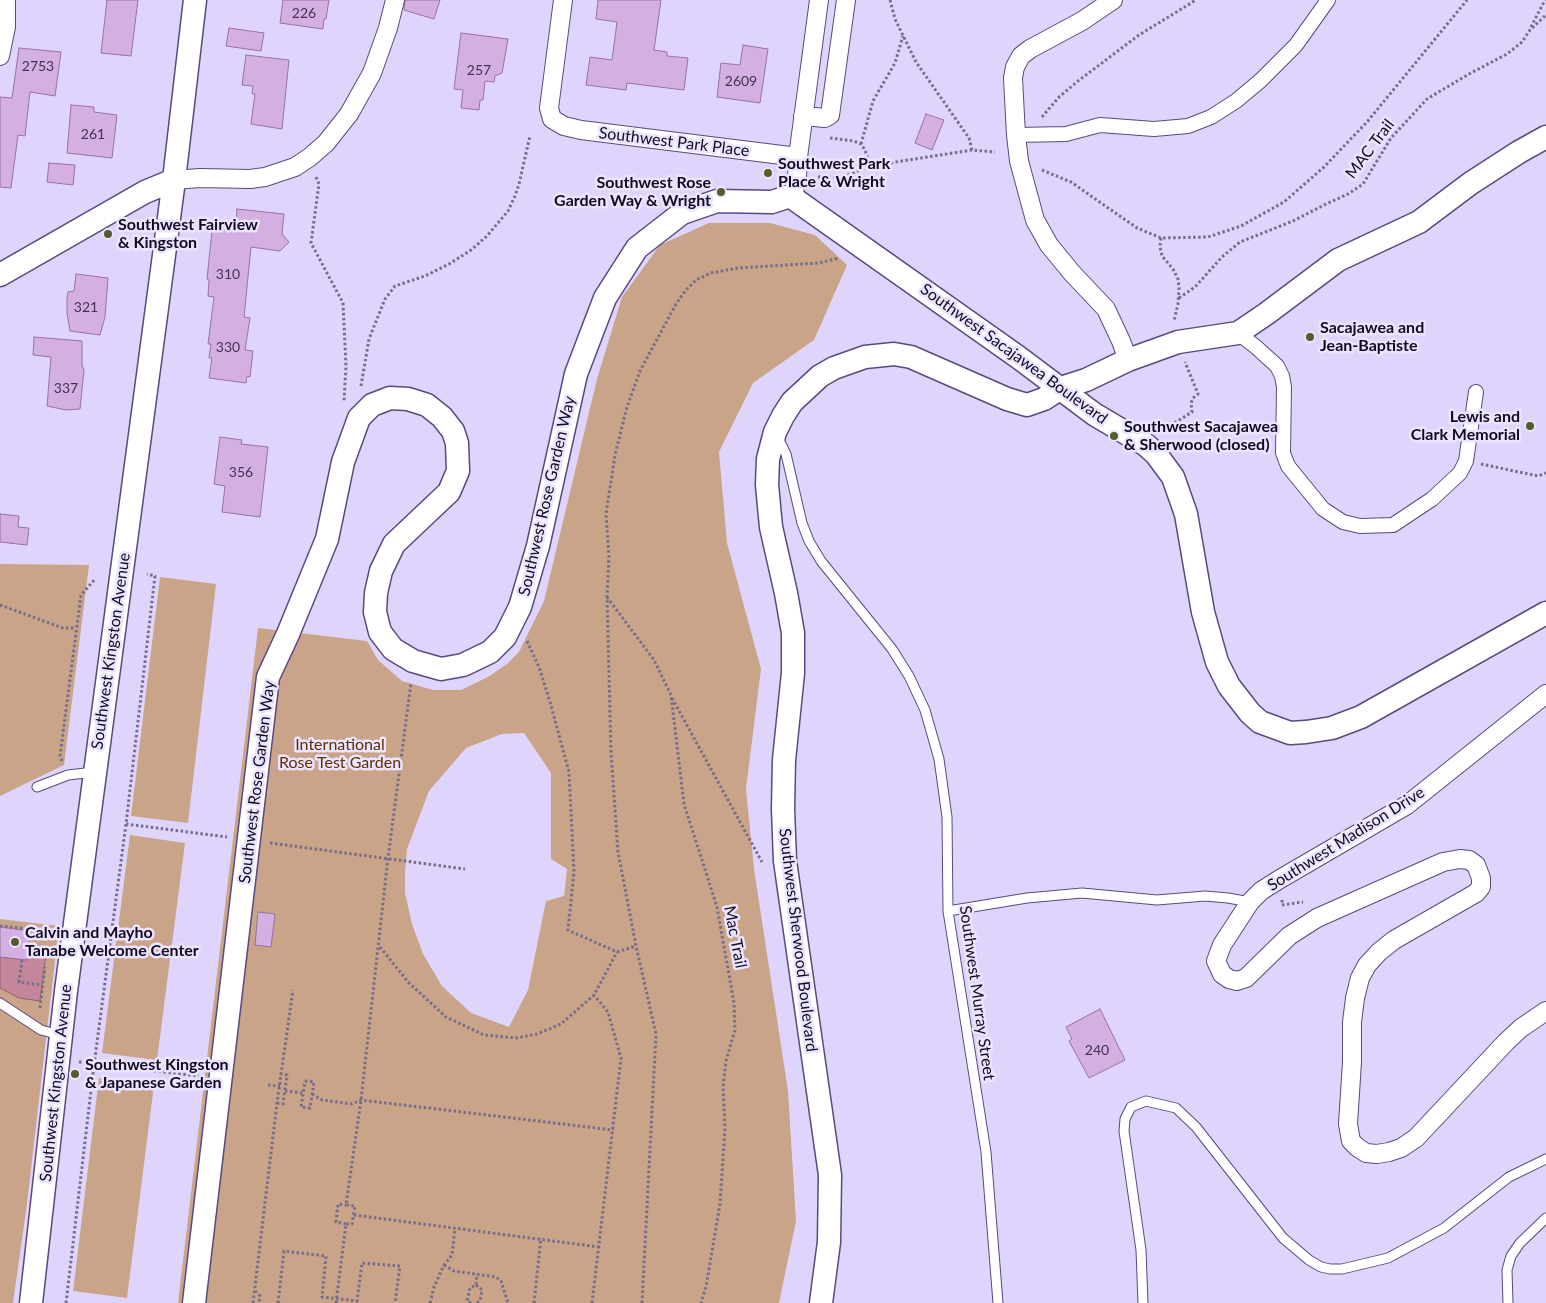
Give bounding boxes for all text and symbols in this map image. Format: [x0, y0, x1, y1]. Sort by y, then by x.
house number: 226 [292, 5, 316, 21]
house number: 2753 [22, 58, 54, 74]
house number: 257 [467, 62, 491, 78]
house number: 2609 [725, 73, 757, 89]
street label: MAC Trail [1342, 116, 1398, 182]
street label: Southwest Park Place [598, 123, 750, 161]
house number: 261 [81, 126, 105, 142]
place label: Southwest Park Place & Wright [778, 154, 890, 192]
marker: Southwest Park Place & Wright [762, 167, 774, 179]
place label: Southwest Rose Garden Way & Wright [554, 173, 711, 211]
marker: Southwest Rose Garden Way & Wright [715, 186, 727, 198]
place label: Southwest Fairview & Kingston [118, 215, 258, 253]
marker: Southwest Fairview & Kingston [102, 228, 114, 240]
house number: 310 [216, 266, 240, 282]
street label: Southwest Sacajawea Boulevard [917, 280, 1111, 428]
house number: 321 [74, 299, 98, 315]
place label: Sacajawea and Jean-Baptiste [1320, 318, 1424, 356]
marker: Sacajawea and Jean-Baptiste [1304, 331, 1316, 343]
house number: 330 [216, 339, 240, 355]
house number: 337 [54, 380, 78, 396]
street label: Southwest Rose Garden Way [515, 394, 579, 598]
place label: Lewis and Clark Memorial [1411, 407, 1520, 445]
place label: Southwest Sacajawea & Sherwood (closed) [1124, 417, 1278, 455]
marker: Lewis and Clark Memorial [1524, 420, 1536, 432]
marker: Southwest Sacajawea & Sherwood (closed) [1108, 430, 1120, 442]
house number: 356 [229, 464, 253, 480]
street label: Southwest Kingston Avenue [88, 551, 134, 751]
street label: Southwest Rose Garden Way [235, 680, 279, 884]
park label: International Rose Test Garden [279, 735, 401, 773]
street label: Southwest Madison Drive [1264, 783, 1428, 895]
street label: Southwest Sherwood Boulevard [775, 827, 821, 1053]
street label: Mac Trail [720, 904, 750, 970]
street label: Southwest Murray Street [955, 904, 999, 1082]
place label: Calvin and Mayho Tanabe Welcome Center [25, 923, 199, 961]
marker: Calvin and Mayho Tanabe Welcome Center [9, 936, 21, 948]
street label: Southwest Kingston Avenue [36, 983, 76, 1183]
house number: 240 [1085, 1042, 1109, 1058]
place label: Southwest Kingston & Japanese Garden [85, 1055, 229, 1093]
marker: Southwest Kingston & Japanese Garden [69, 1068, 81, 1080]

